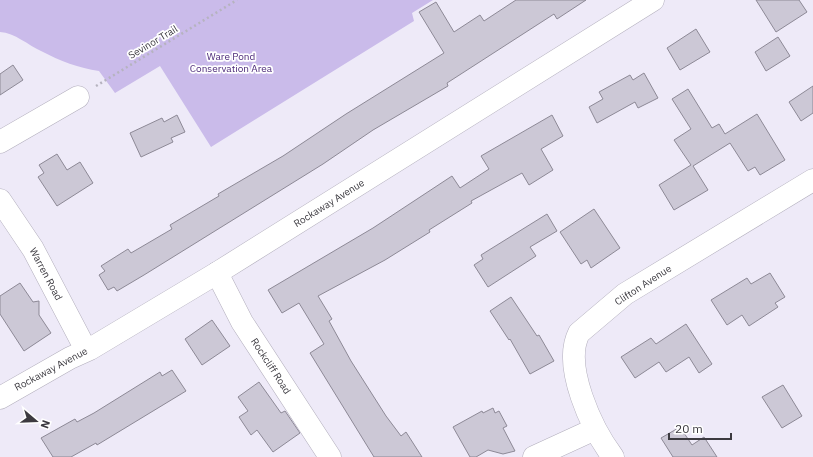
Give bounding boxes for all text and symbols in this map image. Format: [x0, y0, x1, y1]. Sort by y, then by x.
street label: Sevinor Trail [126, 22, 180, 62]
park label: Ware Pond Conservation Area [190, 50, 273, 75]
street label: Rockaway Avenue [291, 176, 367, 230]
street label: Warren Road [27, 245, 65, 303]
street label: Clifton Avenue [612, 262, 674, 308]
street label: Rockcliff Road [248, 336, 294, 396]
street label: Rockaway Avenue [12, 344, 90, 394]
north arrow [16, 401, 56, 441]
scale bar [669, 415, 731, 441]
text: N [38, 418, 53, 430]
text: 20 m [675, 421, 703, 436]

